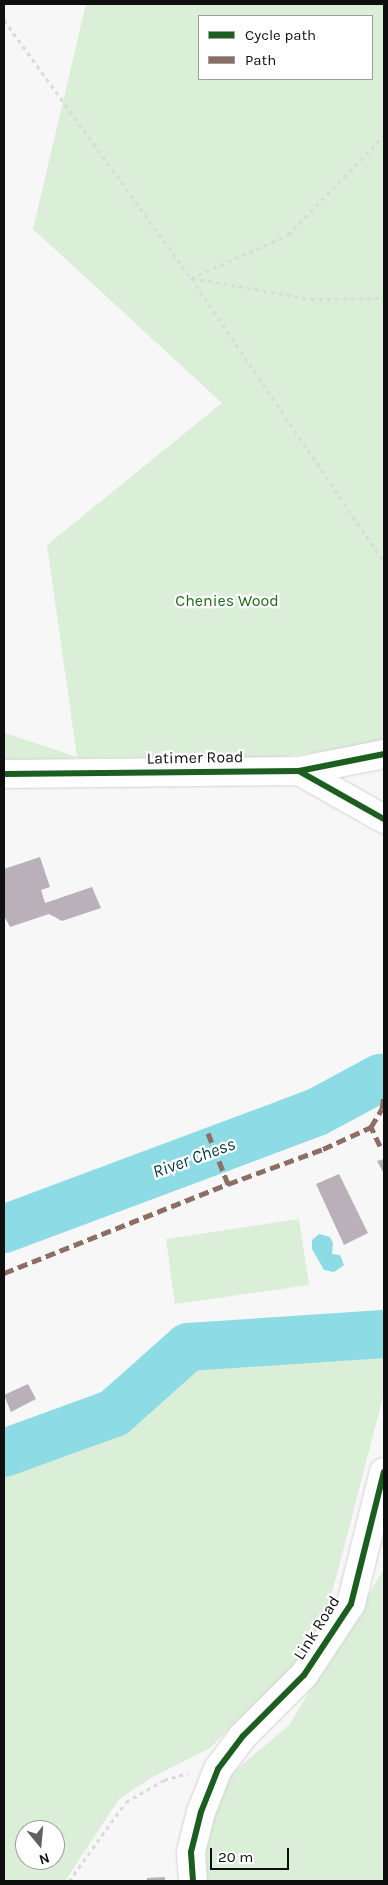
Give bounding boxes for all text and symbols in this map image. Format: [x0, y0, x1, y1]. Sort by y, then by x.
legend [198, 15, 373, 80]
text: Cycle path [245, 26, 316, 44]
text: Path [245, 51, 276, 69]
park label: Chenies Wood [175, 591, 279, 611]
street label: Latimer Road [147, 748, 243, 768]
water label: River Chess [150, 1133, 238, 1183]
street label: Link Road [290, 1593, 344, 1663]
north arrow [15, 1820, 65, 1870]
scale bar [213, 1838, 292, 1870]
text: 20 m [218, 1848, 253, 1866]
text: N [37, 1849, 52, 1868]

